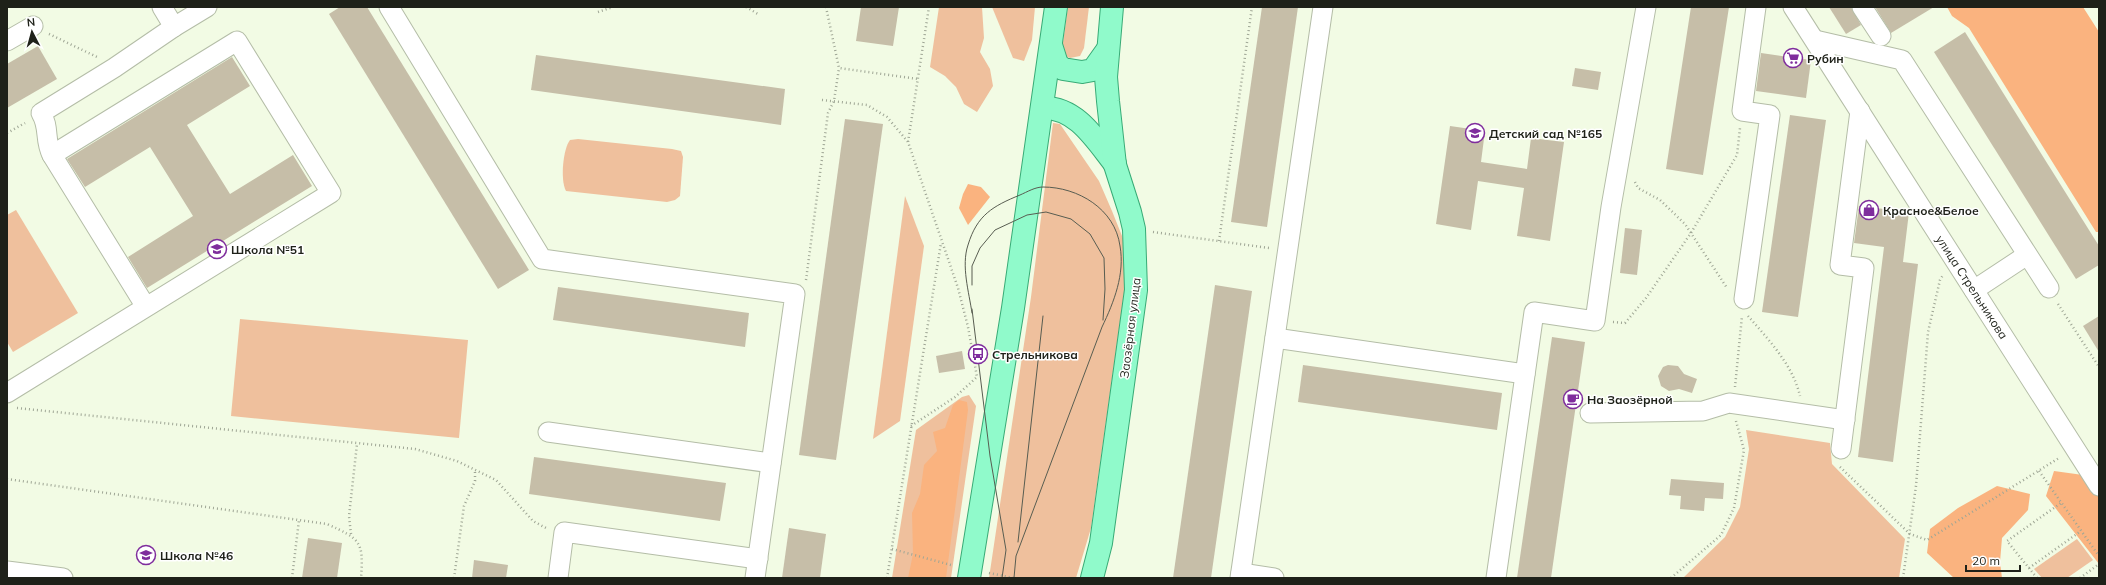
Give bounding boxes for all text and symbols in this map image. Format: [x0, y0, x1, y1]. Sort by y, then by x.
north arrow [12, 12, 52, 52]
text: N [26, 15, 36, 29]
supermarket icon: Рубин [1782, 47, 1804, 69]
place label: Рубин [1807, 51, 1844, 66]
school or university icon: Детский сад №165 [1464, 122, 1486, 144]
place label: Детский сад №165 [1489, 126, 1602, 141]
shop icon: Красное&Белое [1858, 199, 1880, 221]
place label: Красное&Белое [1883, 203, 1979, 218]
street label: улица Стрельникова [1933, 232, 2011, 342]
school or university icon: Школа №51 [206, 238, 228, 260]
place label: Школа №51 [231, 242, 304, 257]
street label: Заозёрная улица [1116, 277, 1144, 379]
bus stop icon: Стрельникова [967, 343, 989, 365]
place label: Стрельникова [992, 347, 1078, 362]
cafe icon: На Заозёрной [1562, 388, 1584, 410]
place label: На Заозёрной [1587, 392, 1673, 407]
school or university icon: Школа №46 [135, 544, 157, 566]
scale bar [1966, 547, 2020, 573]
place label: Школа №46 [160, 548, 233, 563]
text: 20 m [1972, 553, 2000, 568]

